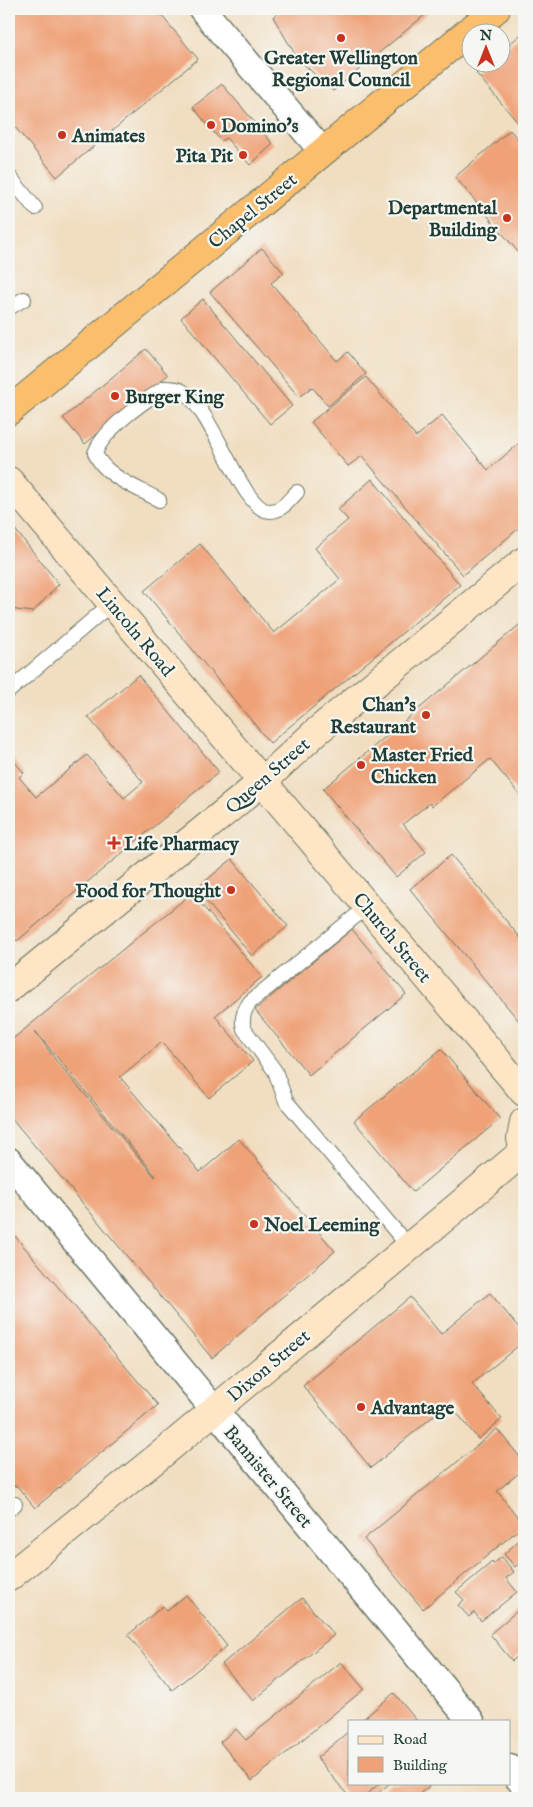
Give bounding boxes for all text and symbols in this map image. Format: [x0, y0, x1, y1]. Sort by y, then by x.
north arrow [460, 22, 510, 72]
text: N [479, 27, 492, 45]
marker: Greater Wellington Regional Council [335, 32, 347, 44]
place label: Greater Wellington Regional Council [264, 47, 418, 93]
place label: Domino's [221, 115, 299, 139]
marker: Domino's [205, 119, 217, 131]
place label: Animates [71, 125, 145, 149]
marker: Animates [56, 129, 68, 141]
place label: Pita Pit [176, 145, 233, 169]
marker: Pita Pit [237, 149, 249, 161]
street label: Chapel Street [204, 168, 303, 255]
place label: Departmental Building [388, 197, 498, 243]
marker: Departmental Building [501, 212, 513, 224]
place label: Burger King [125, 386, 224, 410]
marker: Burger King [109, 390, 121, 402]
street label: Lincoln Road [90, 583, 179, 683]
place label: Chan's Restaurant [330, 694, 416, 740]
marker: Chan's Restaurant [420, 709, 432, 721]
street label: Queen Street [221, 733, 316, 820]
place label: Master Fried Chicken [371, 744, 474, 790]
marker: Master Fried Chicken [355, 759, 367, 771]
place label: Life Pharmacy [124, 833, 240, 857]
marker: Life Pharmacy [108, 837, 120, 849]
place label: Food for Thought [75, 880, 221, 904]
marker: Food for Thought [225, 884, 237, 896]
street label: Church Street [347, 888, 436, 989]
place label: Noel Leeming [263, 1214, 380, 1238]
marker: Noel Leeming [248, 1218, 260, 1230]
street label: Dixon Street [223, 1325, 316, 1408]
place label: Advantage [370, 1397, 455, 1421]
marker: Advantage [355, 1401, 367, 1413]
street label: Bannister Street [218, 1421, 318, 1534]
legend [348, 1720, 510, 1784]
text: Road [393, 1730, 428, 1749]
text: Building [393, 1756, 448, 1775]

